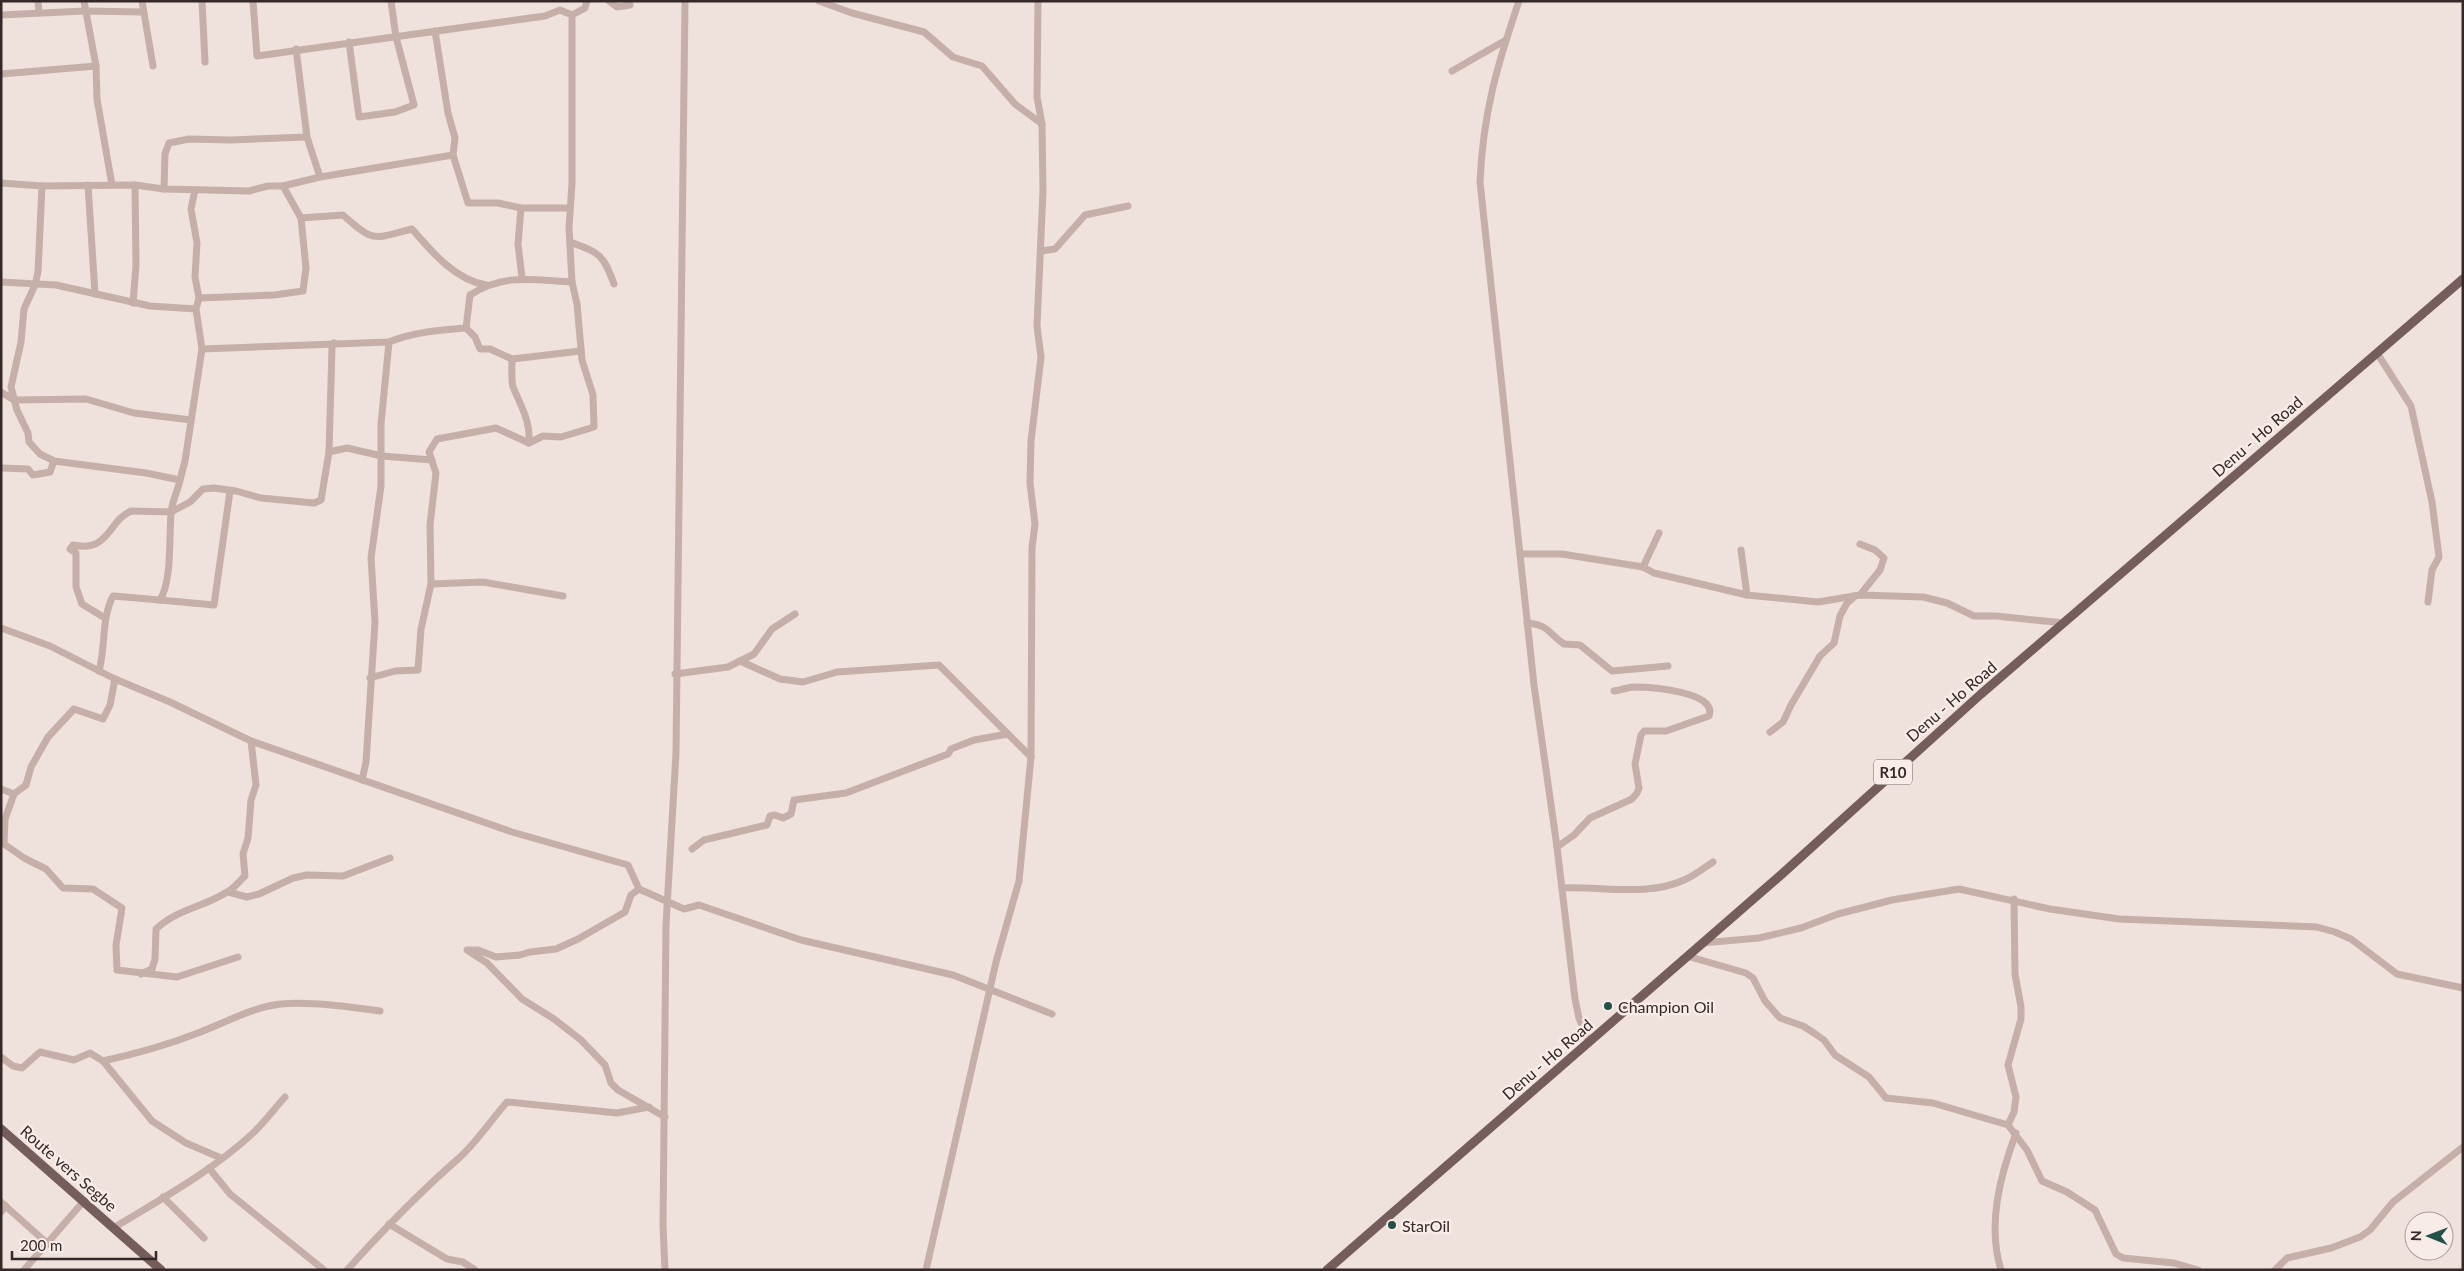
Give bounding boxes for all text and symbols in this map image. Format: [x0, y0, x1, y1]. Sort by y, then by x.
street label: Denu - Ho Road [2208, 392, 2306, 480]
street label: Denu - Ho Road [1902, 657, 2000, 745]
road number: R10 [1874, 760, 1912, 784]
place label: Champion Oil [1618, 997, 1714, 1016]
marker: Champion Oil [1602, 1000, 1614, 1012]
street label: Denu - Ho Road [1498, 1015, 1596, 1103]
street label: Route vers Segbe [17, 1121, 121, 1215]
north arrow [2404, 1211, 2454, 1261]
place label: StarOil [1402, 1216, 1450, 1235]
marker: StarOil [1386, 1219, 1398, 1231]
scale bar [12, 1228, 156, 1260]
text: N [2407, 1230, 2424, 1241]
text: 200 m [20, 1236, 62, 1254]

